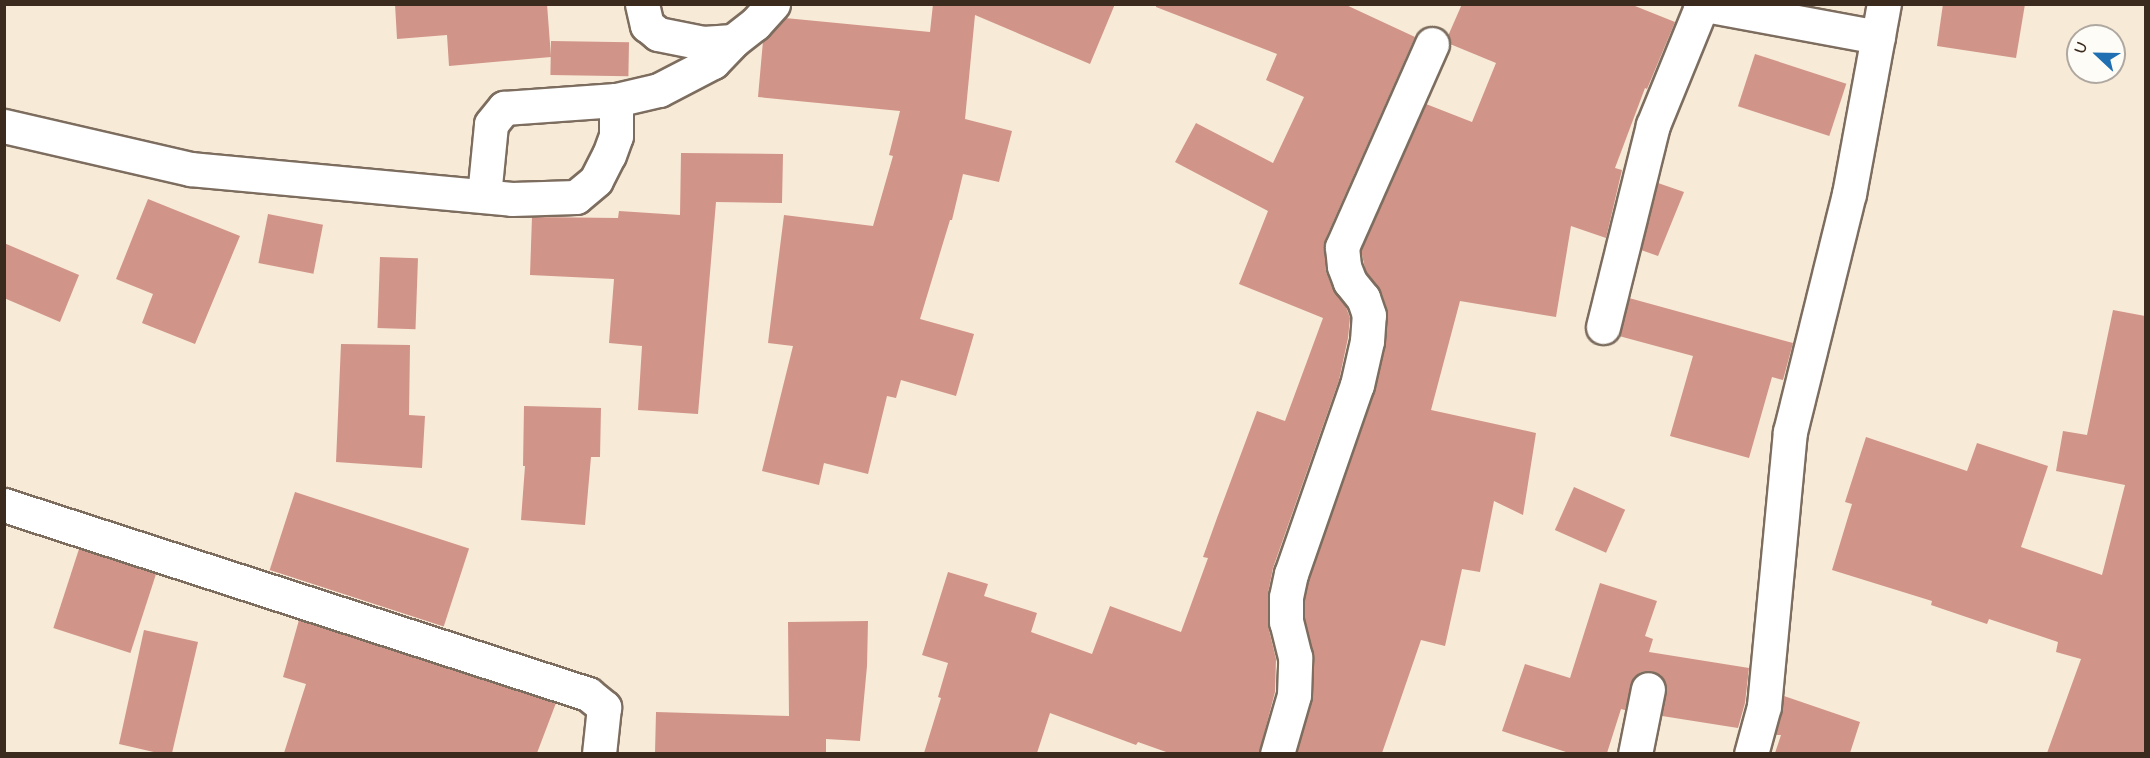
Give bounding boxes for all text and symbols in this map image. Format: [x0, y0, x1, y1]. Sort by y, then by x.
north arrow [2066, 24, 2126, 84]
text: U [2071, 40, 2092, 56]

